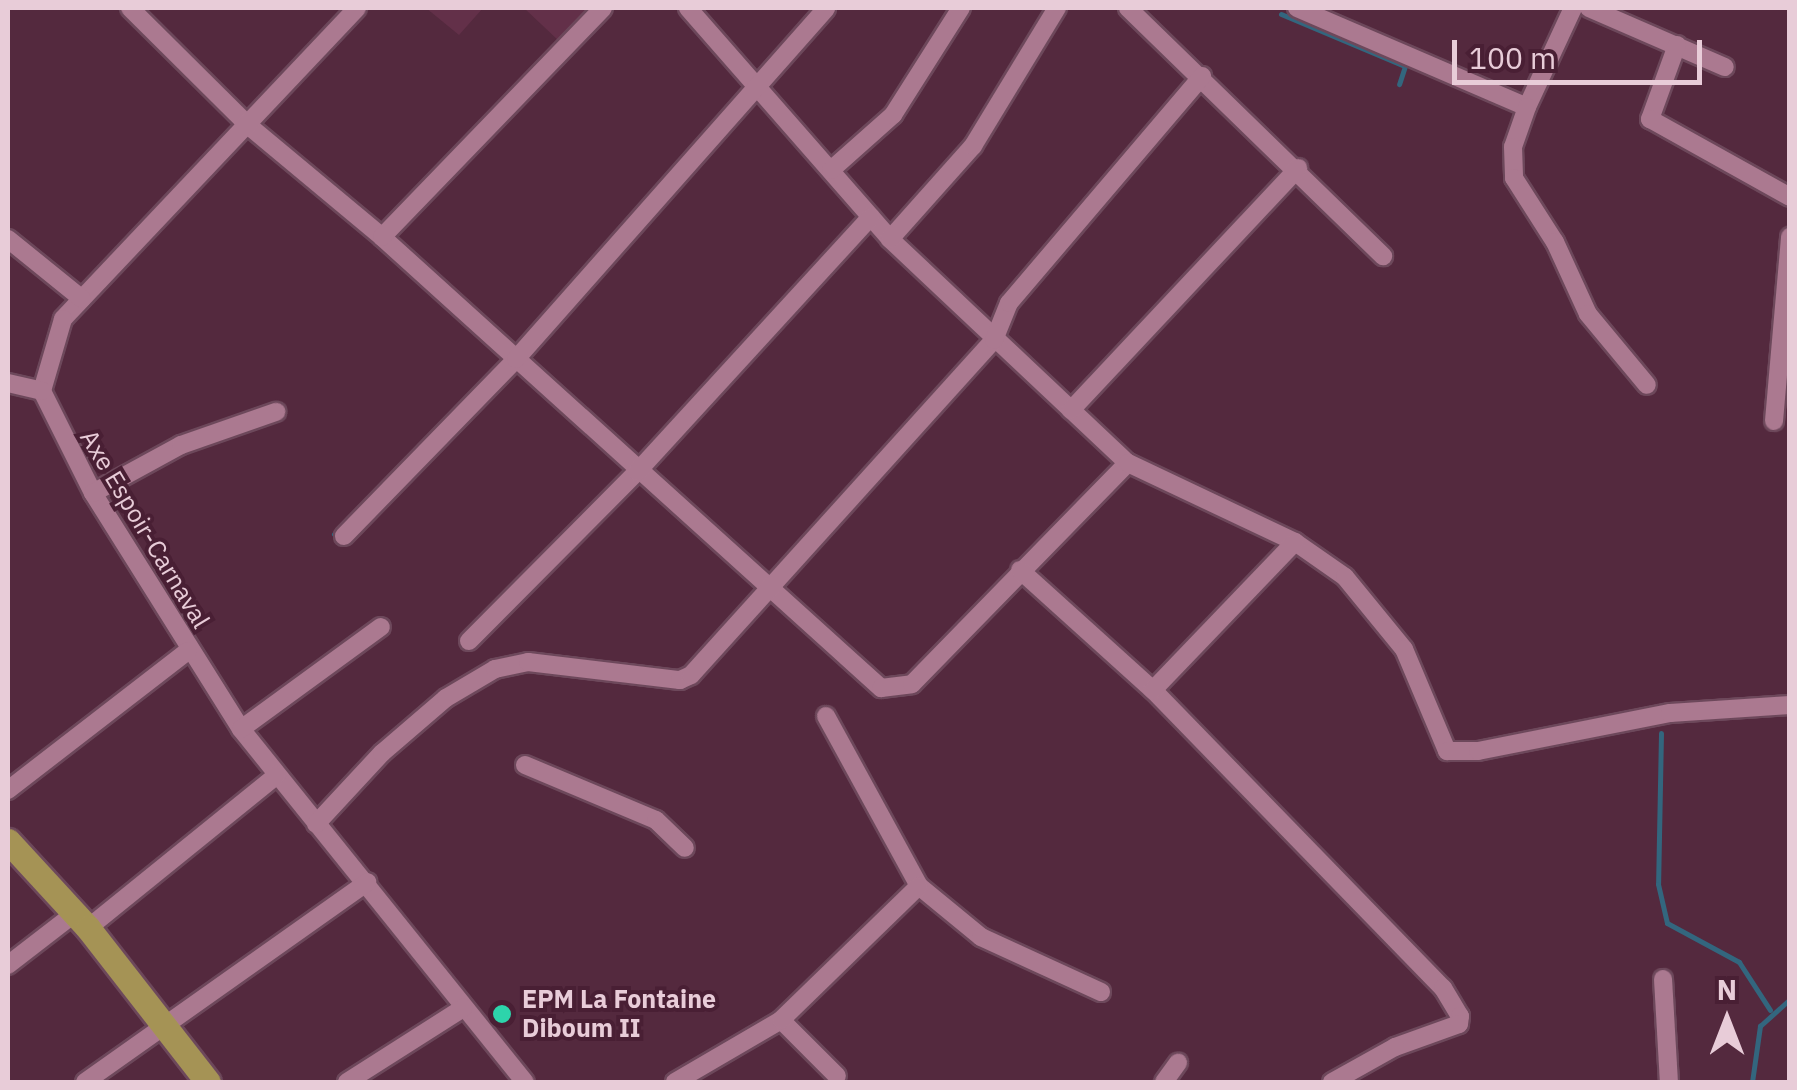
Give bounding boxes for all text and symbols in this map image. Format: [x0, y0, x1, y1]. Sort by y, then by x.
scale bar [1457, 20, 1707, 82]
text: 100 m [1469, 38, 1556, 77]
street label: Axe Espoir-Carnaval [74, 424, 216, 634]
north arrow [1677, 970, 1777, 1070]
text: N [1717, 971, 1737, 1008]
place label: EPM La Fontaine Diboum II [522, 985, 716, 1044]
marker: EPM La Fontaine Diboum II [491, 1003, 513, 1025]

